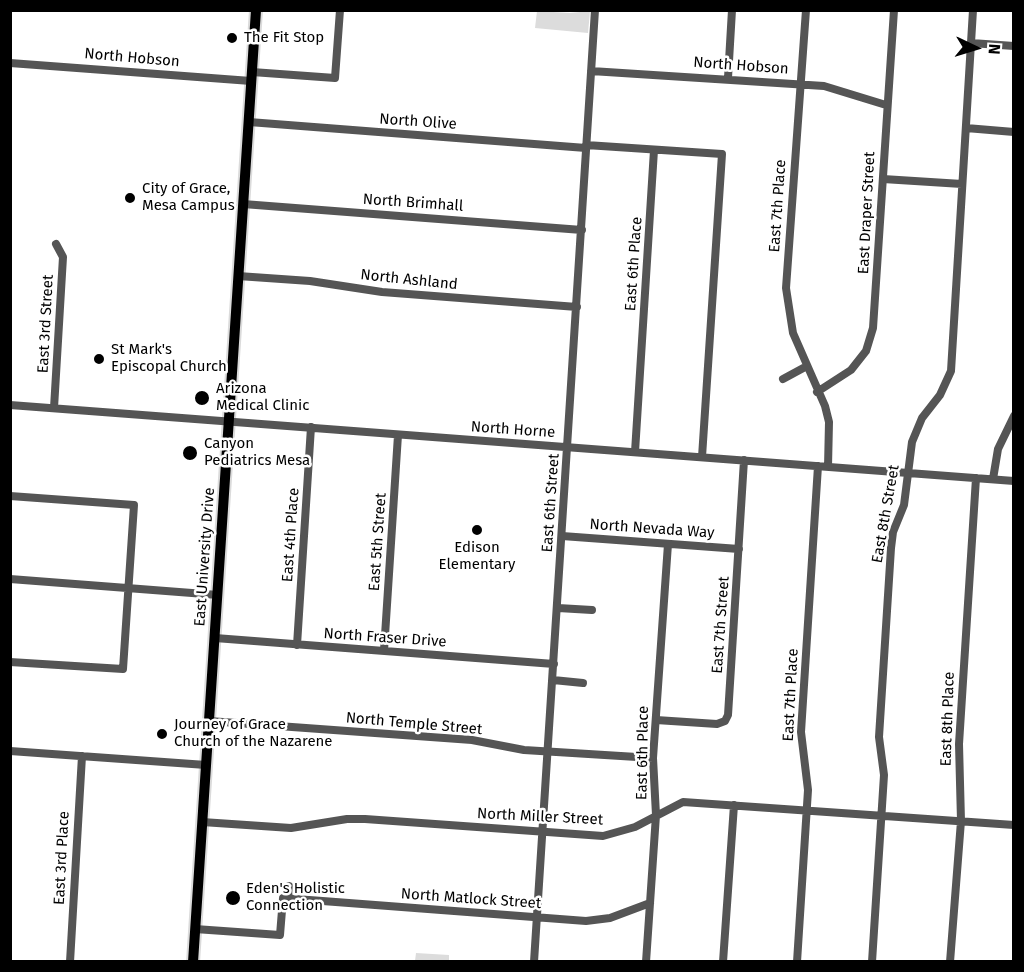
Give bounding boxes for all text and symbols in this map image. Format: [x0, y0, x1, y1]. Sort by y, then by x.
north arrow [946, 18, 1006, 78]
place label: The Fit Stop [244, 29, 324, 47]
marker: The Fit Stop [225, 31, 239, 45]
text: N [985, 43, 1004, 55]
street label: North Hobson [84, 45, 180, 71]
street label: North Hobson [693, 54, 789, 78]
street label: North Olive [379, 110, 457, 134]
street label: East Draper Street [855, 151, 879, 275]
street label: East 7th Place [766, 159, 790, 253]
place label: City of Grace, Mesa Campus [142, 180, 235, 215]
marker: City of Grace, Mesa Campus [123, 191, 137, 205]
street label: North Brimhall [362, 191, 464, 215]
street label: East 6th Place [622, 216, 646, 312]
street label: North Ashland [360, 266, 458, 294]
street label: East 3rd Street [34, 274, 58, 374]
place label: St Mark's Episcopal Church [111, 341, 227, 376]
marker: St Mark's Episcopal Church [92, 352, 106, 366]
place label: Arizona Medical Clinic [216, 380, 310, 415]
marker: Arizona Medical Clinic [193, 389, 211, 407]
street label: North Horne [470, 418, 556, 442]
place label: Canyon Pediatrics Mesa [204, 435, 310, 470]
marker: Canyon Pediatrics Mesa [181, 444, 199, 462]
street label: East 6th Street [539, 453, 563, 553]
street label: East 8th Street [869, 463, 903, 565]
street label: East University Drive [191, 487, 219, 627]
street label: East 4th Place [279, 487, 303, 583]
street label: East 5th Street [366, 492, 390, 592]
street label: North Nevada Way [589, 516, 715, 542]
marker: Edison Elementary [470, 523, 484, 537]
place label: Edison Elementary [439, 539, 515, 574]
street label: East 7th Street [709, 576, 733, 674]
street label: North Fraser Drive [323, 625, 447, 651]
street label: East 7th Place [780, 648, 802, 742]
street label: East 8th Place [937, 671, 959, 767]
street label: East 6th Place [633, 706, 653, 800]
street label: North Temple Street [345, 709, 483, 739]
place label: Journey of Grace Church of the Nazarene [174, 716, 333, 751]
marker: Journey of Grace Church of the Nazarene [155, 727, 169, 741]
street label: North Miller Street [477, 805, 603, 829]
street label: East 3rd Place [51, 811, 73, 905]
place label: Eden's Holistic Connection [246, 880, 345, 915]
street label: North Matlock Street [400, 885, 542, 913]
marker: Eden's Holistic Connection [224, 889, 242, 907]

